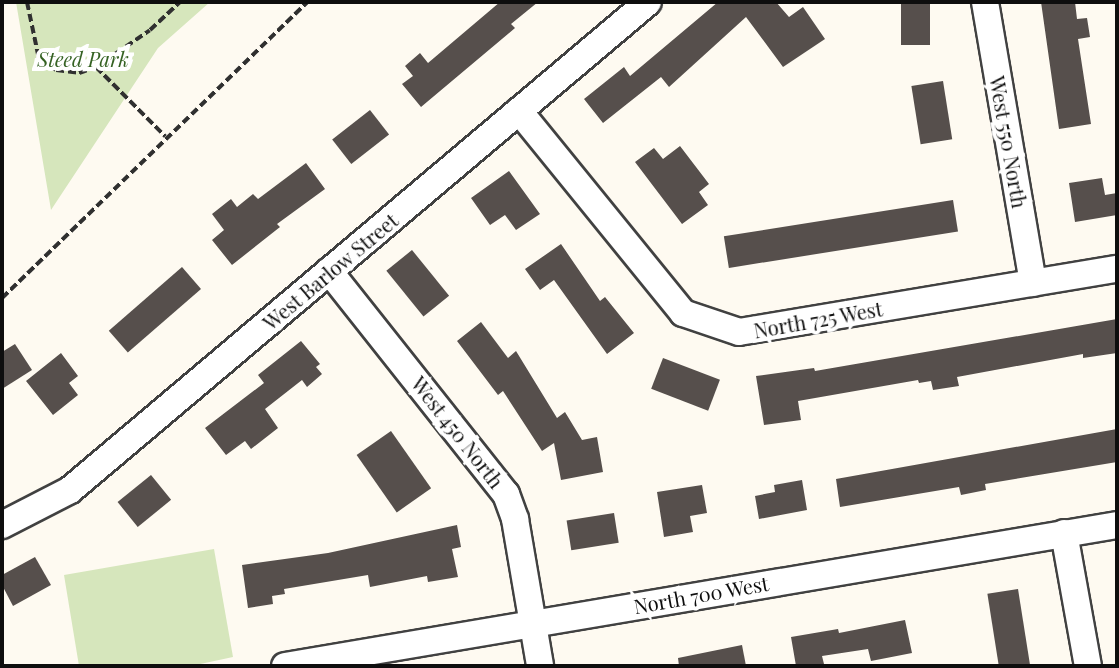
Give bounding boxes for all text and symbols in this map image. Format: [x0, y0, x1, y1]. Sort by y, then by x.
park label: Steed Park [37, 46, 129, 70]
street label: West 550 North [986, 74, 1032, 210]
street label: West Barlow Street [257, 207, 403, 335]
street label: North 725 West [751, 296, 885, 342]
street label: West 450 North [407, 371, 509, 493]
street label: North 700 West [631, 570, 771, 618]

